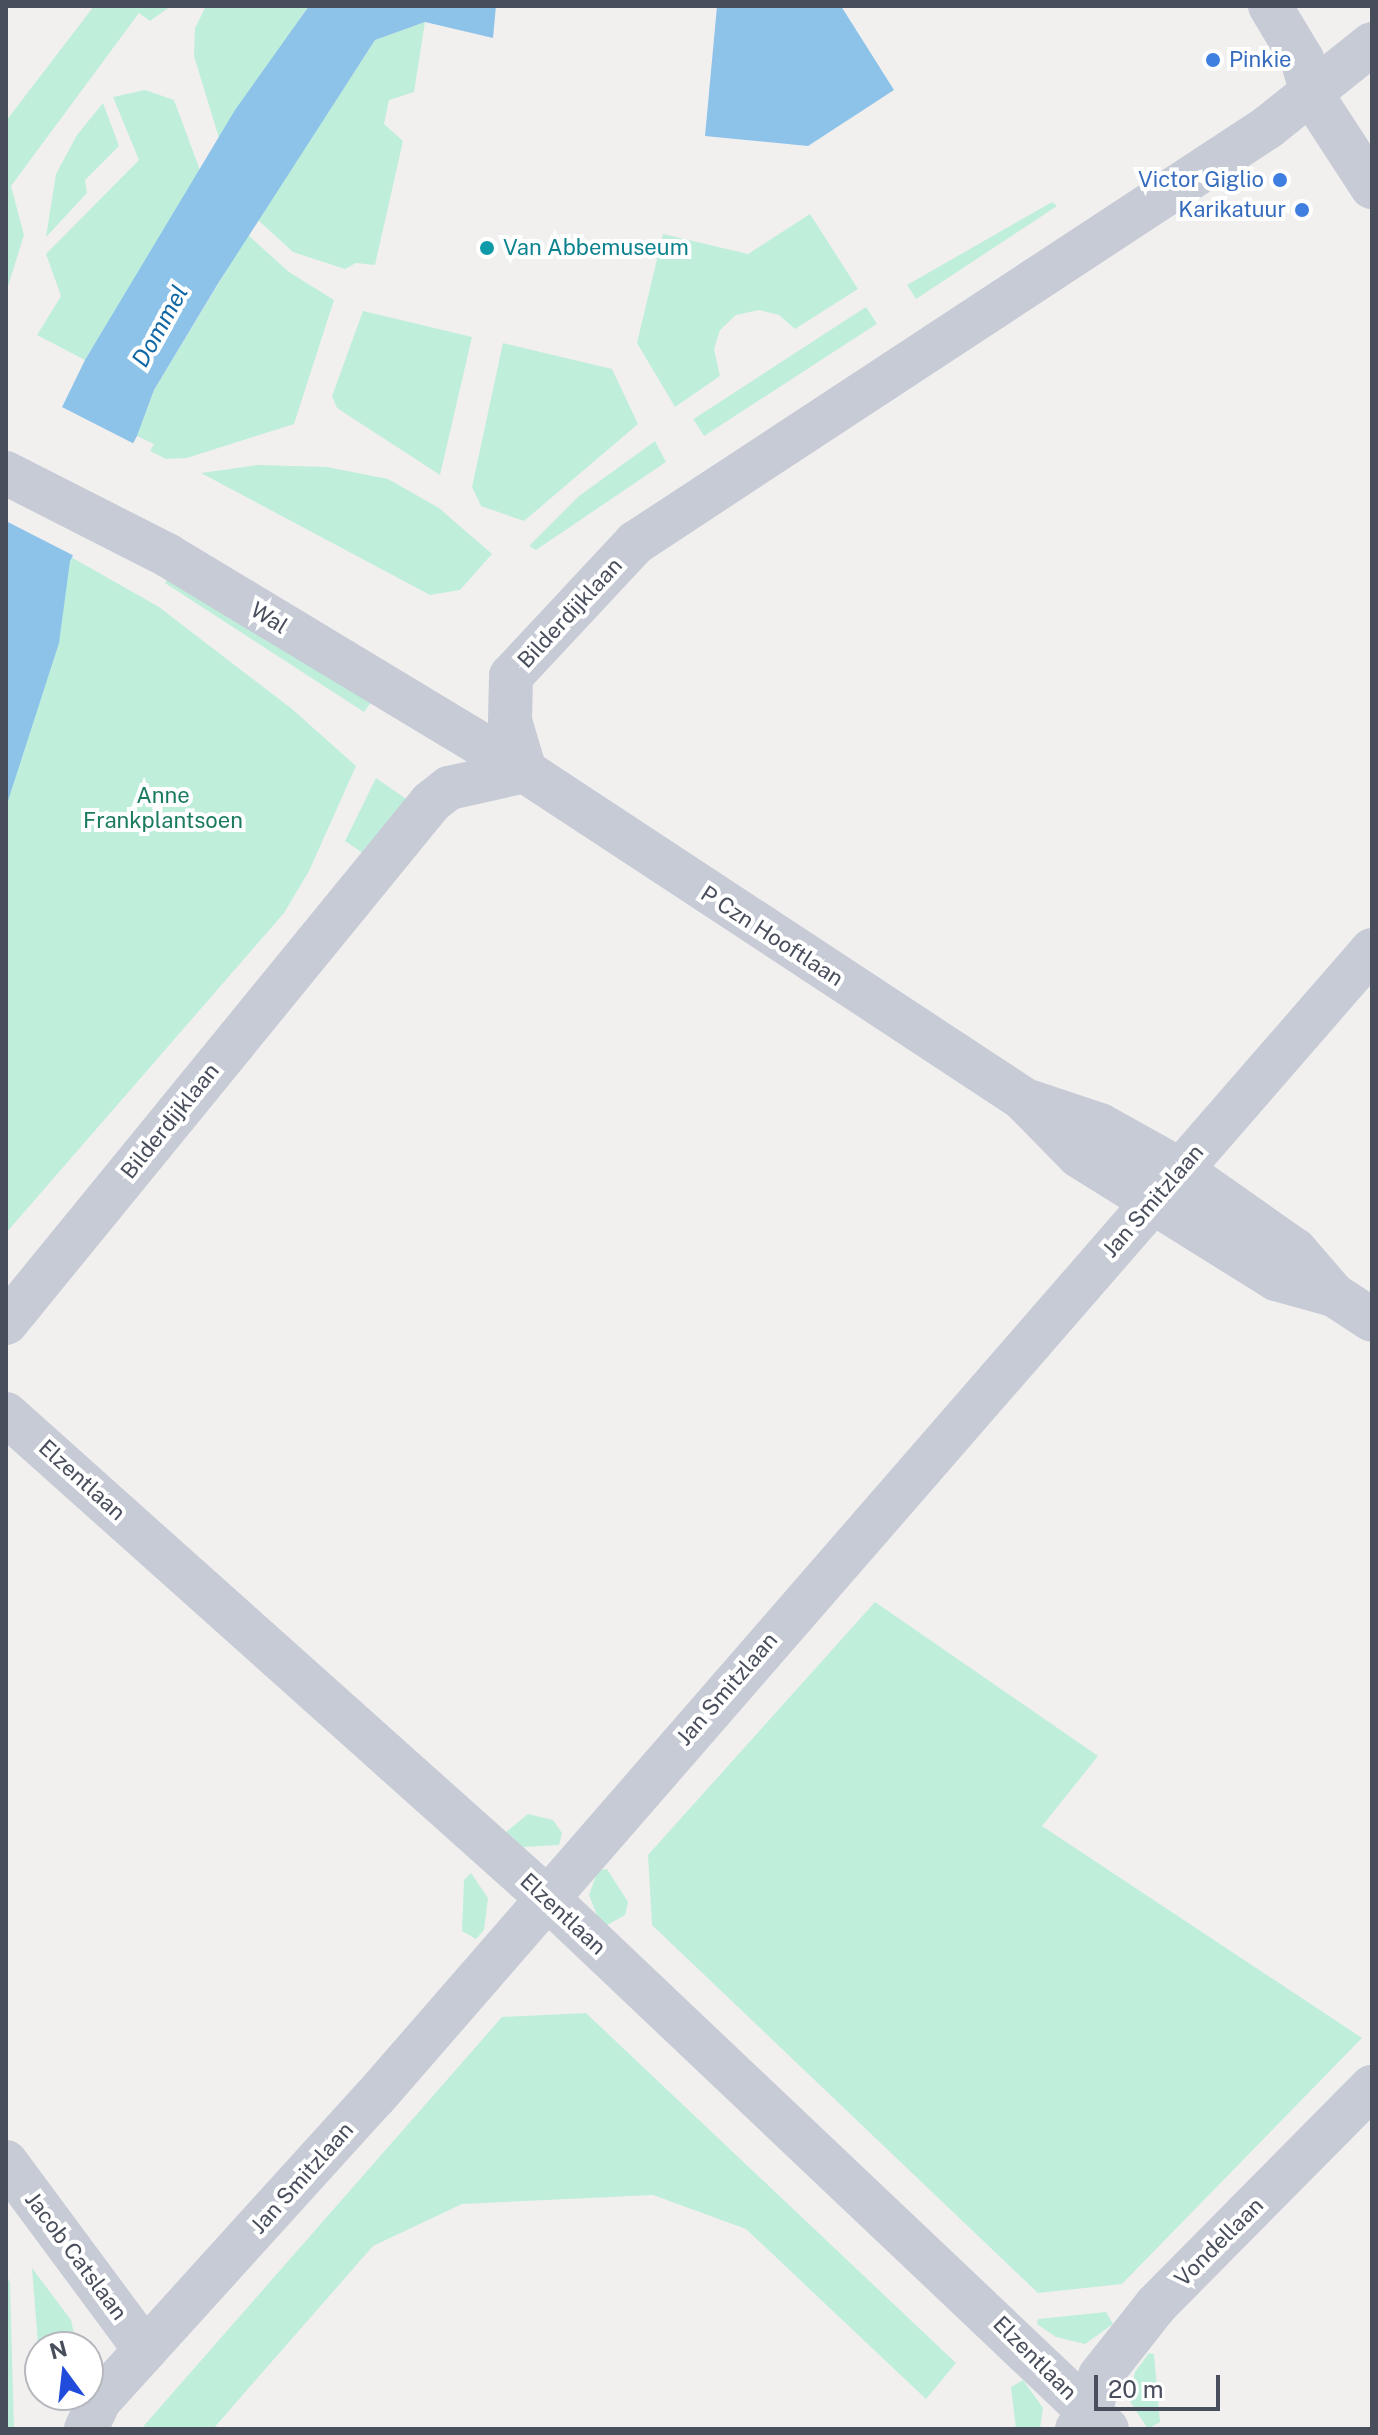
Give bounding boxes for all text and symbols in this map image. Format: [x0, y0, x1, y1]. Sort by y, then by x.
place label: Pinkie [1229, 47, 1292, 73]
marker: Pinkie [1204, 51, 1222, 69]
place label: Victor Giglio [1138, 167, 1264, 193]
marker: Victor Giglio [1271, 171, 1289, 189]
place label: Karikatuur [1178, 197, 1286, 223]
marker: Karikatuur [1293, 201, 1311, 219]
place label: Van Abbemuseum [503, 235, 689, 261]
marker: Van Abbemuseum [478, 239, 496, 257]
water label: Dommel [126, 280, 194, 372]
street label: Bilderdijklaan [512, 552, 628, 674]
street label: Wal [246, 597, 292, 639]
park label: Anne Frankplantsoen [83, 782, 243, 834]
street label: P Czn Hooftlaan [696, 880, 848, 992]
street label: Bilderdijklaan [115, 1058, 225, 1184]
street label: Jan Smitzlaan [1097, 1139, 1209, 1263]
street label: Elzentlaan [33, 1434, 131, 1526]
street label: Jan Smitzlaan [671, 1627, 783, 1751]
street label: Elzentlaan [515, 1868, 611, 1960]
street label: Jan Smitzlaan [245, 2117, 359, 2239]
street label: Jacob Catslaan [19, 2187, 133, 2325]
street label: Vondellaan [1169, 2192, 1269, 2292]
street label: Elzentlaan [988, 2311, 1082, 2405]
north arrow [24, 2331, 104, 2411]
text: N [47, 2335, 70, 2365]
scale bar [1098, 2359, 1224, 2409]
text: 20 m [1108, 2375, 1164, 2403]

